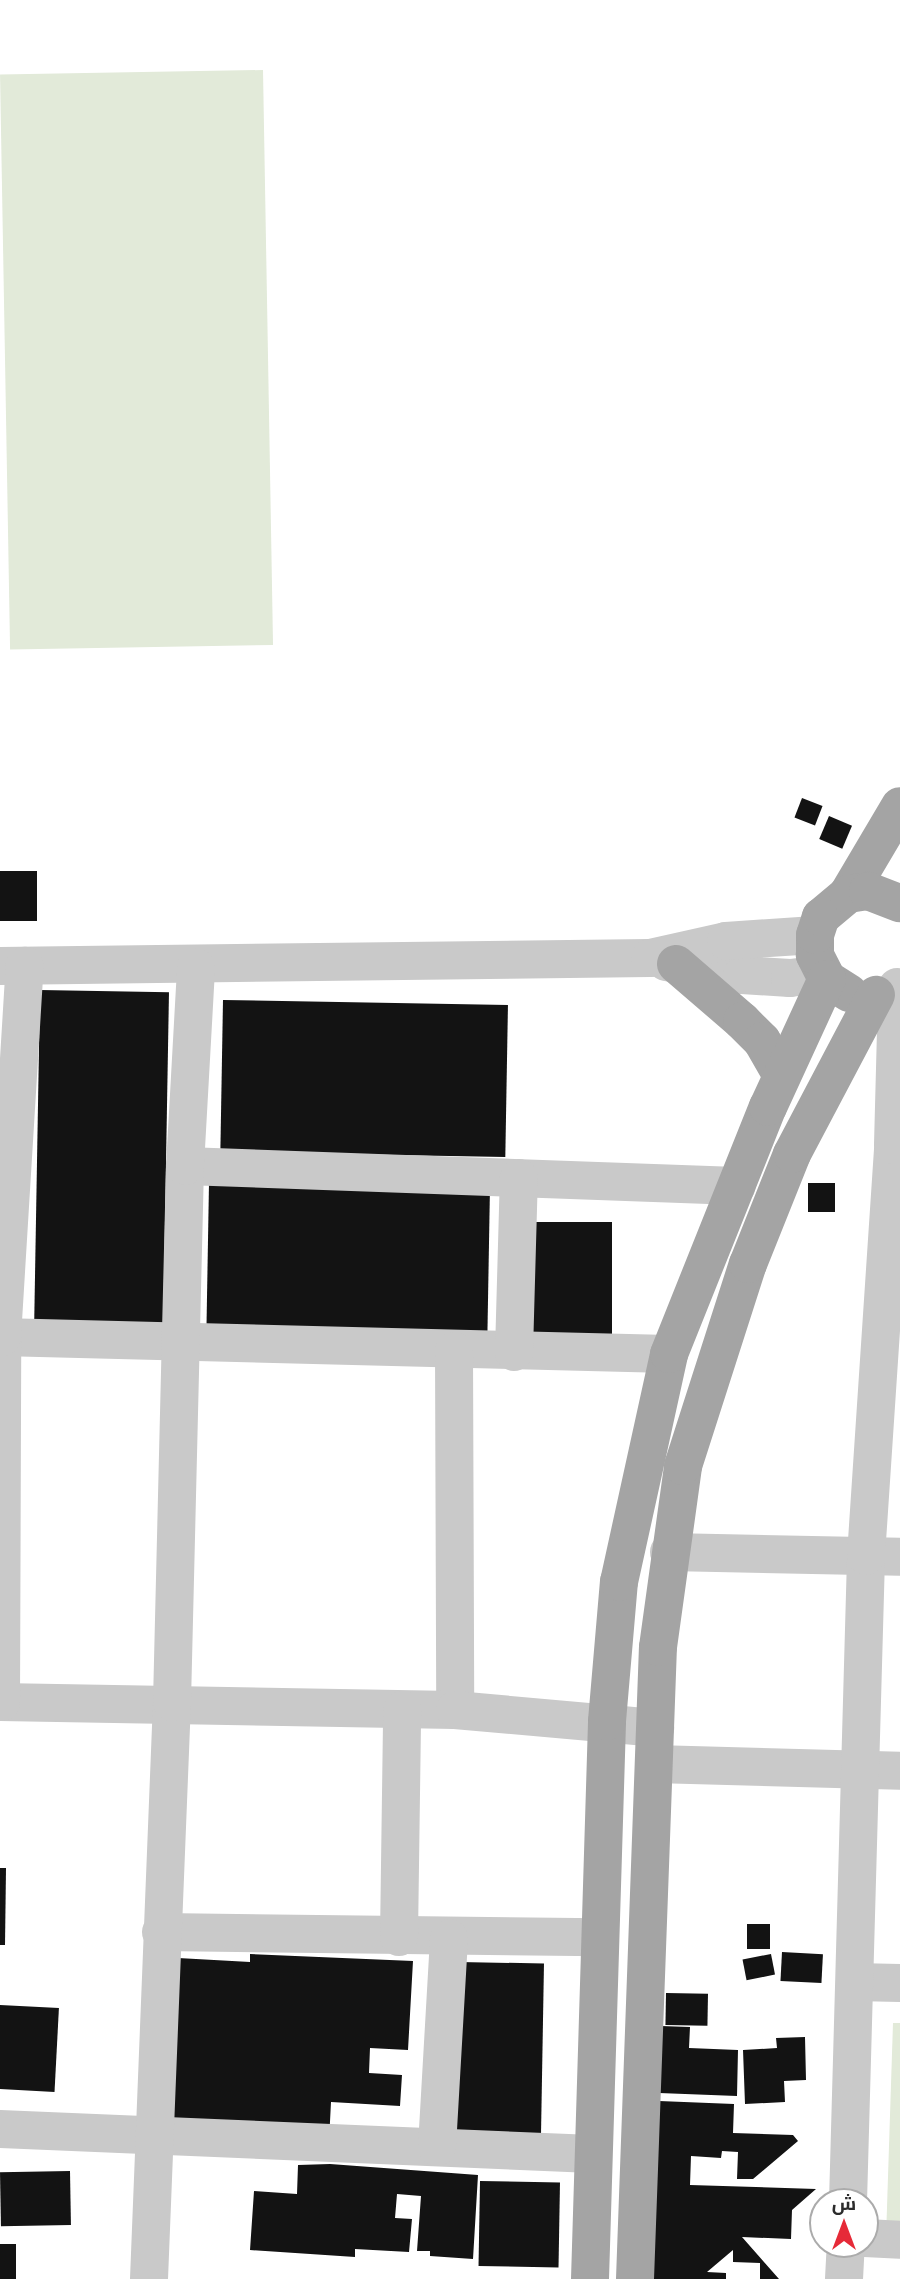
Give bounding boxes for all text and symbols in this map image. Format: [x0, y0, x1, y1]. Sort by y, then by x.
north arrow [809, 2188, 879, 2258]
text: ش [832, 2192, 856, 2215]

